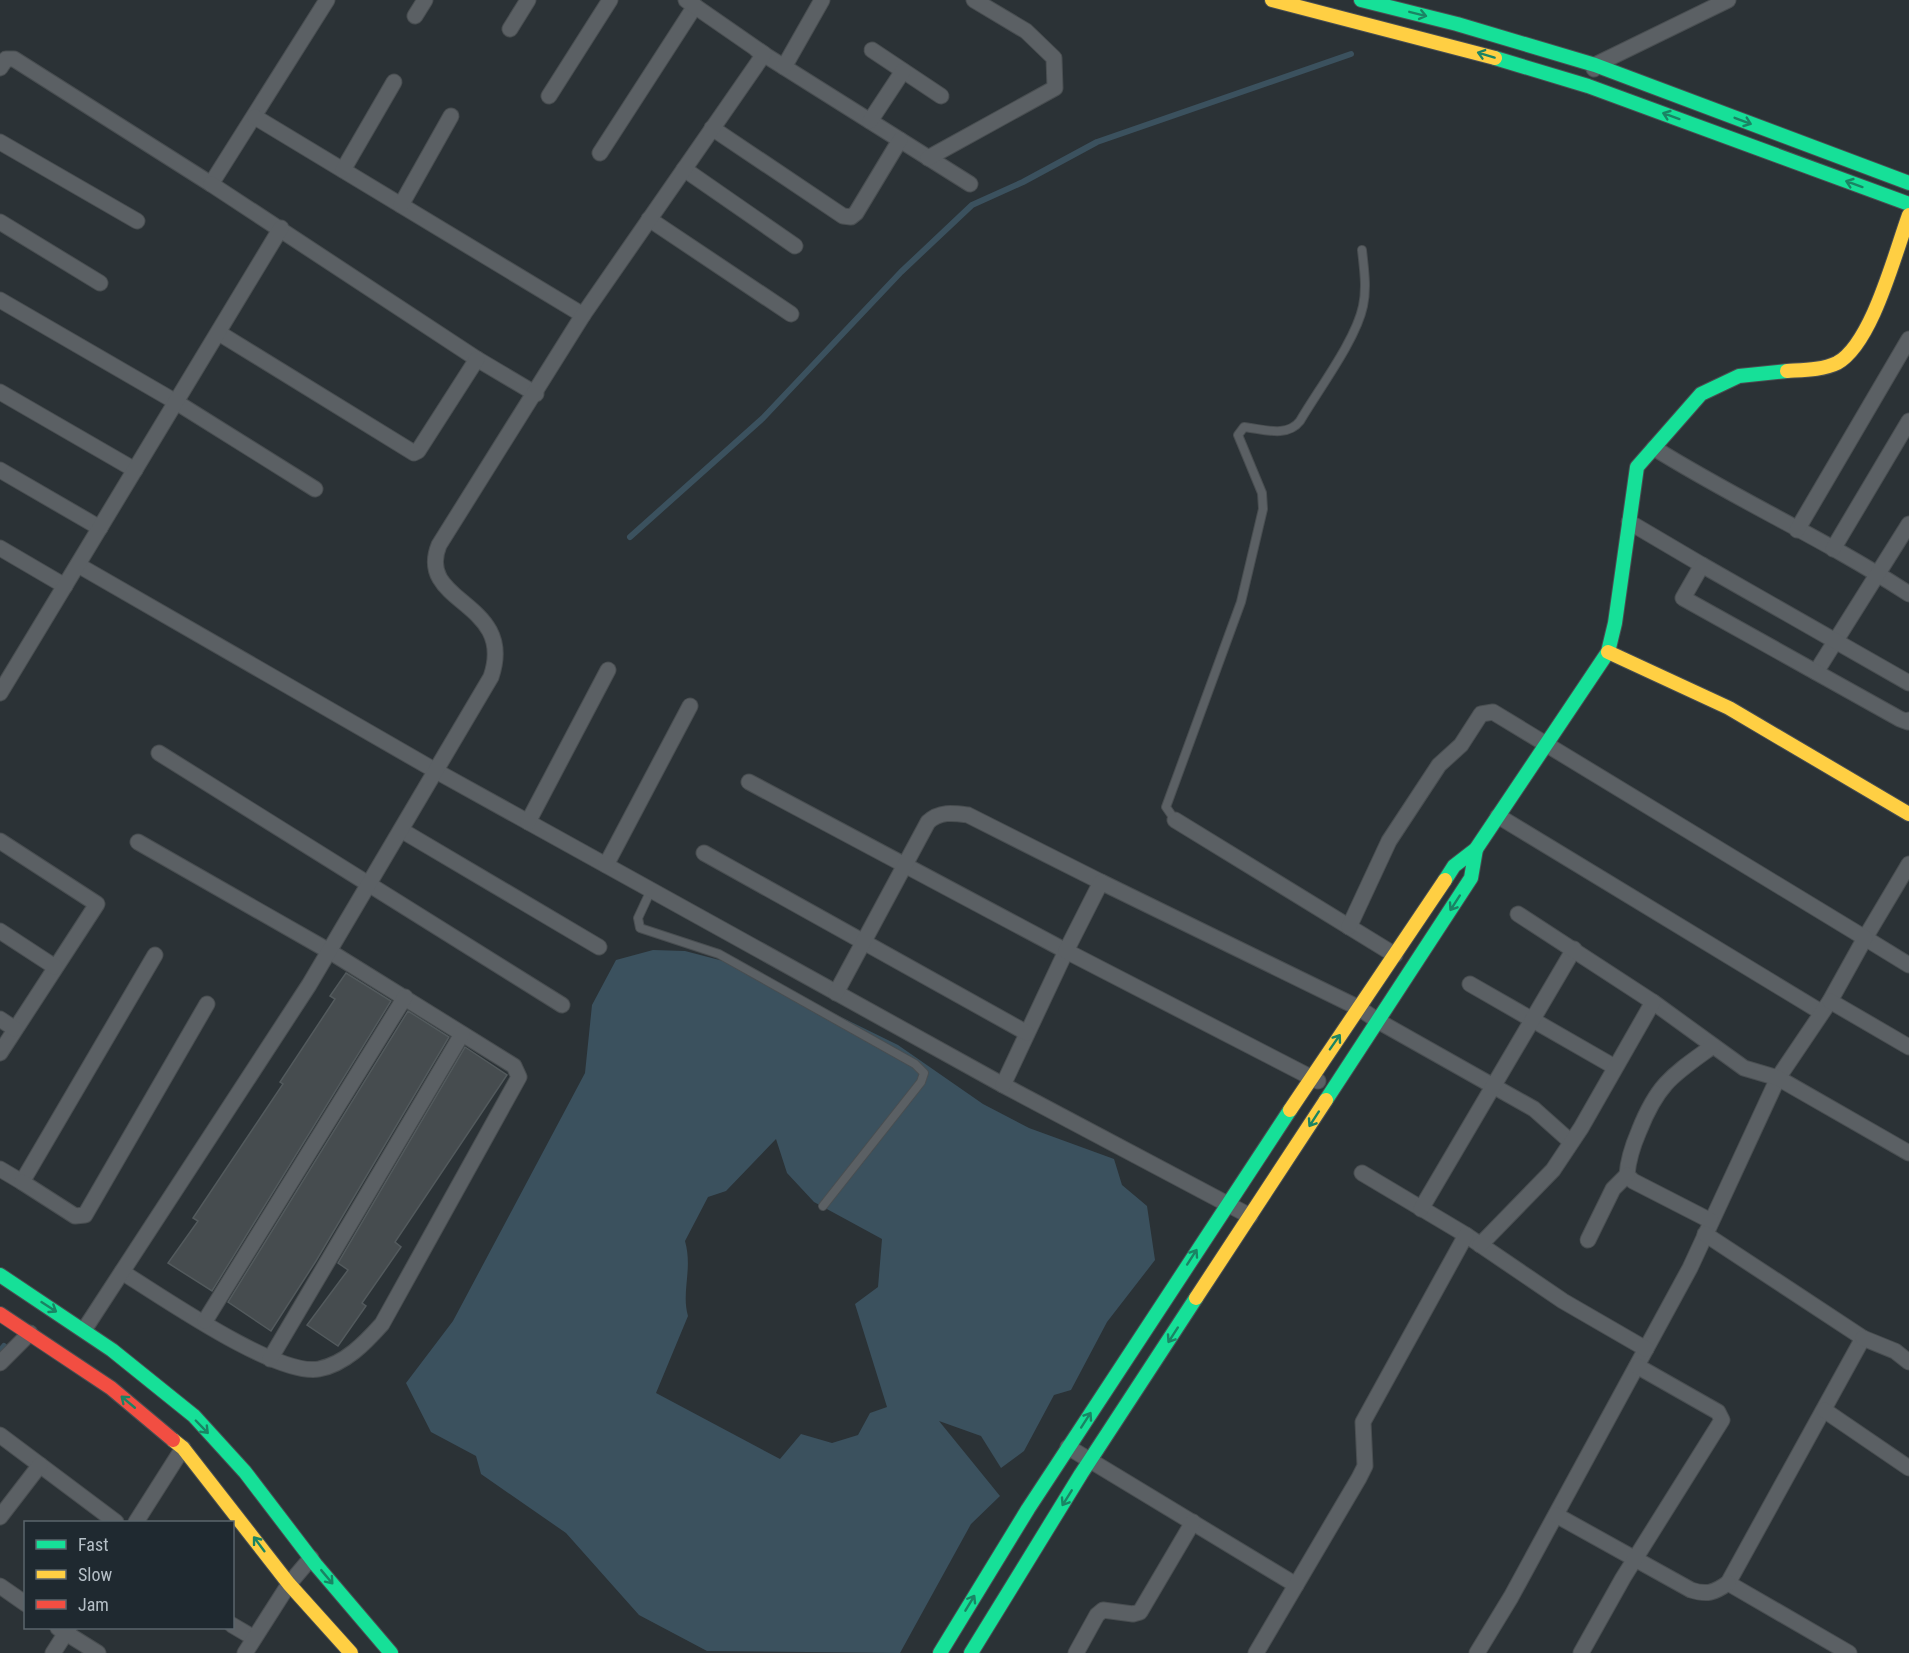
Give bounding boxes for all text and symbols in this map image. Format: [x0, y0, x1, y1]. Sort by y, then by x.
one-way arrow [1408, 8, 1427, 20]
one-way arrow [1477, 49, 1496, 60]
one-way arrow [1662, 110, 1681, 121]
one-way arrow [1733, 116, 1751, 127]
one-way arrow [1845, 178, 1864, 189]
one-way arrow [1449, 894, 1461, 911]
one-way arrow [1329, 1035, 1341, 1051]
one-way arrow [1308, 1110, 1320, 1127]
one-way arrow [1186, 1249, 1198, 1266]
one-way arrow [40, 1301, 57, 1313]
one-way arrow [1166, 1326, 1179, 1343]
one-way arrow [120, 1396, 136, 1409]
one-way arrow [1079, 1412, 1092, 1429]
one-way arrow [195, 1419, 210, 1434]
one-way arrow [1060, 1489, 1072, 1506]
legend [24, 1521, 234, 1629]
text: Fast [78, 1534, 109, 1555]
one-way arrow [253, 1537, 265, 1553]
text: Slow [78, 1564, 113, 1585]
one-way arrow [320, 1569, 334, 1584]
text: Jam [78, 1594, 109, 1615]
one-way arrow [964, 1595, 976, 1612]

